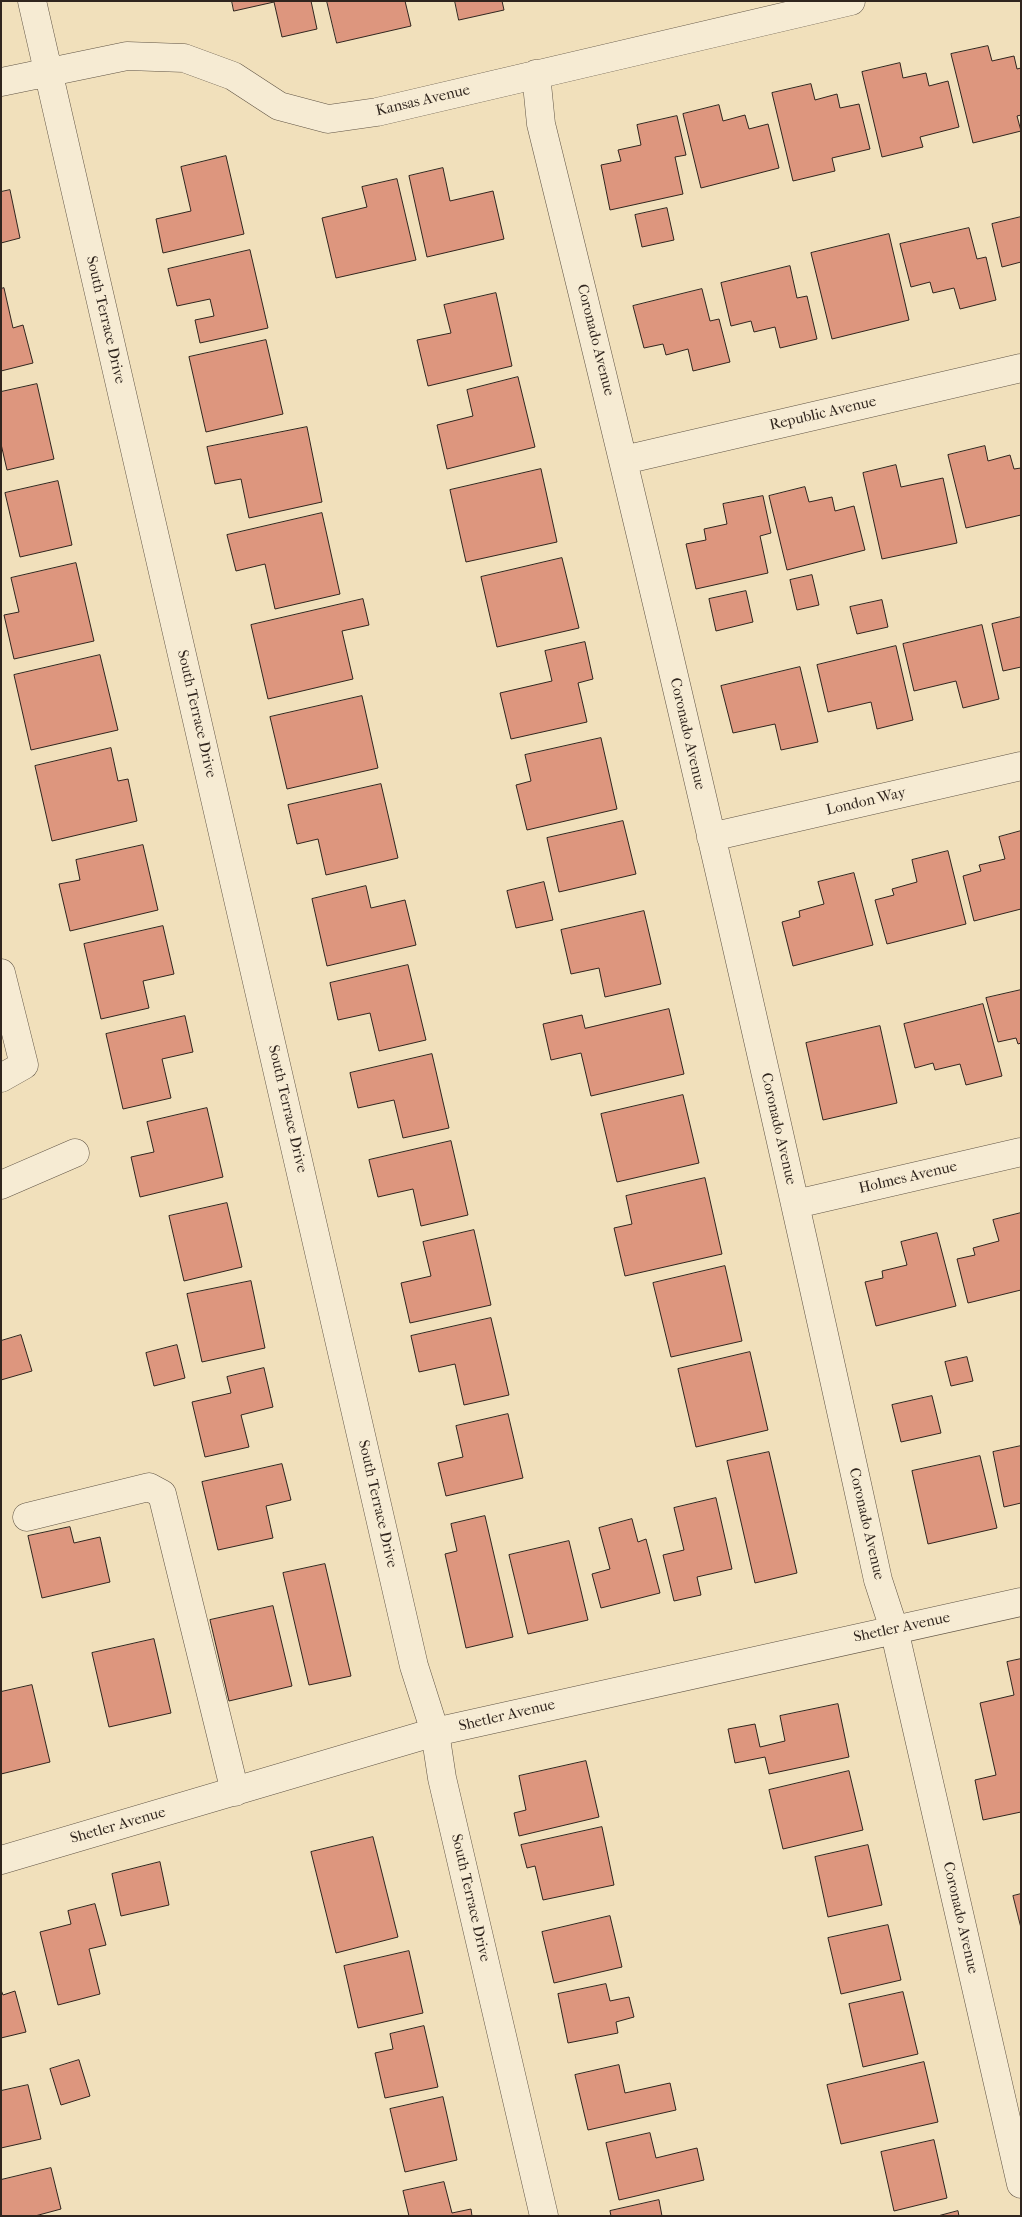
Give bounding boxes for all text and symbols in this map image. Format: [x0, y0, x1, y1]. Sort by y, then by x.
street label: Kansas Avenue [374, 81, 472, 121]
street label: South Terrace Drive [82, 254, 128, 386]
street label: Coronado Avenue [572, 282, 618, 398]
street label: Republic Avenue [768, 393, 878, 435]
street label: South Terrace Drive [173, 648, 219, 780]
street label: Coronado Avenue [665, 676, 709, 792]
street label: London Way [824, 784, 908, 820]
street label: South Terrace Drive [264, 1043, 310, 1175]
street label: Coronado Avenue [756, 1071, 800, 1187]
street label: Holmes Avenue [857, 1158, 959, 1198]
street label: South Terrace Drive [354, 1438, 400, 1570]
street label: Coronado Avenue [844, 1466, 888, 1582]
street label: Shetler Avenue [852, 1609, 952, 1647]
street label: Shetler Avenue [457, 1696, 557, 1736]
street label: Shetler Avenue [68, 1804, 168, 1848]
street label: South Terrace Drive [447, 1832, 493, 1964]
street label: Coronado Avenue [938, 1860, 982, 1976]

